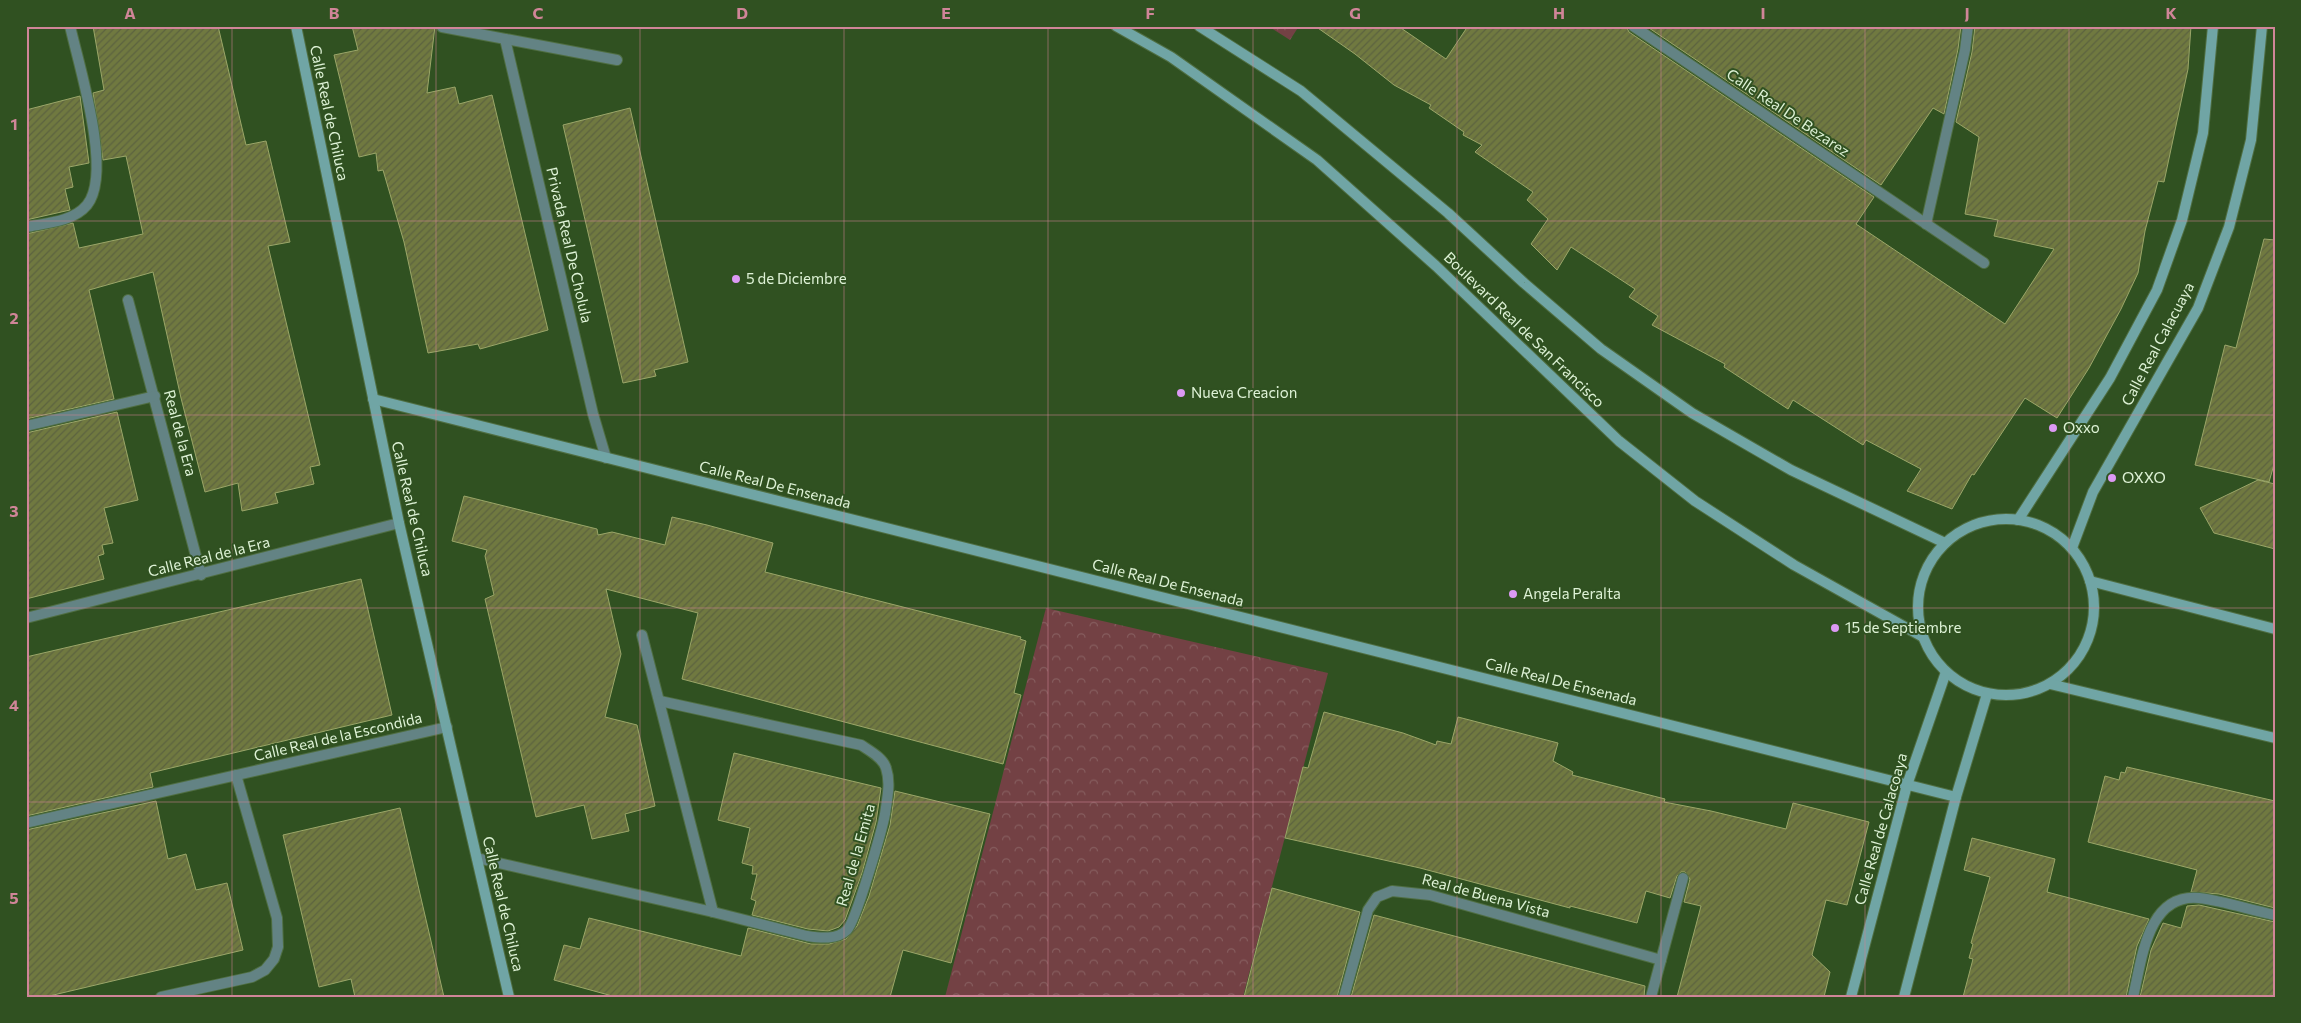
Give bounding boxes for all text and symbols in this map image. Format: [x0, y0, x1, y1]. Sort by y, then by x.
text: A [124, 3, 136, 22]
text: B [329, 3, 340, 22]
text: C [533, 3, 544, 22]
text: D [736, 3, 748, 22]
text: E [941, 3, 951, 22]
text: F [1145, 3, 1155, 22]
text: G [1349, 3, 1361, 22]
text: H [1553, 3, 1565, 22]
text: I [1760, 3, 1766, 22]
text: J [1964, 3, 1970, 22]
text: K [2165, 3, 2177, 22]
street label: Calle Real de Chiluca [307, 43, 353, 182]
street label: Calle Real De Bezarez [1724, 64, 1853, 160]
text: 1 [10, 114, 18, 133]
street label: Privada Real De Cholula [543, 165, 597, 325]
street label: Boulevard Real de San Francisco [1441, 248, 1609, 411]
place label: 5 de Diciembre [746, 269, 847, 287]
marker: 5 de Diciembre [730, 273, 742, 285]
street label: Calle Real Calacuaya [2117, 279, 2197, 408]
text: 2 [9, 308, 19, 327]
place label: Nueva Creacion [1191, 383, 1297, 401]
marker: Nueva Creacion [1175, 387, 1187, 399]
street label: Real de la Era [161, 388, 201, 478]
place label: Oxxo [2063, 418, 2100, 436]
marker: Oxxo [2047, 422, 2059, 434]
street label: Calle Real de Chiluca [389, 439, 437, 578]
street label: Calle Real De Ensenada [698, 456, 853, 512]
place label: OXXO [2122, 468, 2166, 486]
marker: OXXO [2106, 472, 2118, 484]
text: 3 [9, 501, 19, 520]
street label: Calle Real de la Era [146, 532, 272, 580]
street label: Calle Real De Ensenada [1091, 554, 1246, 610]
place label: Angela Peralta [1523, 584, 1621, 602]
marker: Angela Peralta [1507, 588, 1519, 600]
place label: 15 de Septiembre [1845, 618, 1961, 636]
marker: 15 de Septiembre [1829, 622, 1841, 634]
street label: Calle Real De Ensenada [1484, 653, 1639, 709]
text: 4 [9, 695, 19, 714]
street label: Calle Real de la Escondida [252, 708, 424, 764]
street label: Calle Real de Calacoaya [1850, 751, 1910, 907]
street label: Real de la Emita [832, 801, 878, 908]
street label: Calle Real de Chiluca [480, 834, 528, 973]
street label: Real de Buena Vista [1420, 869, 1552, 921]
text: 5 [9, 888, 19, 907]

